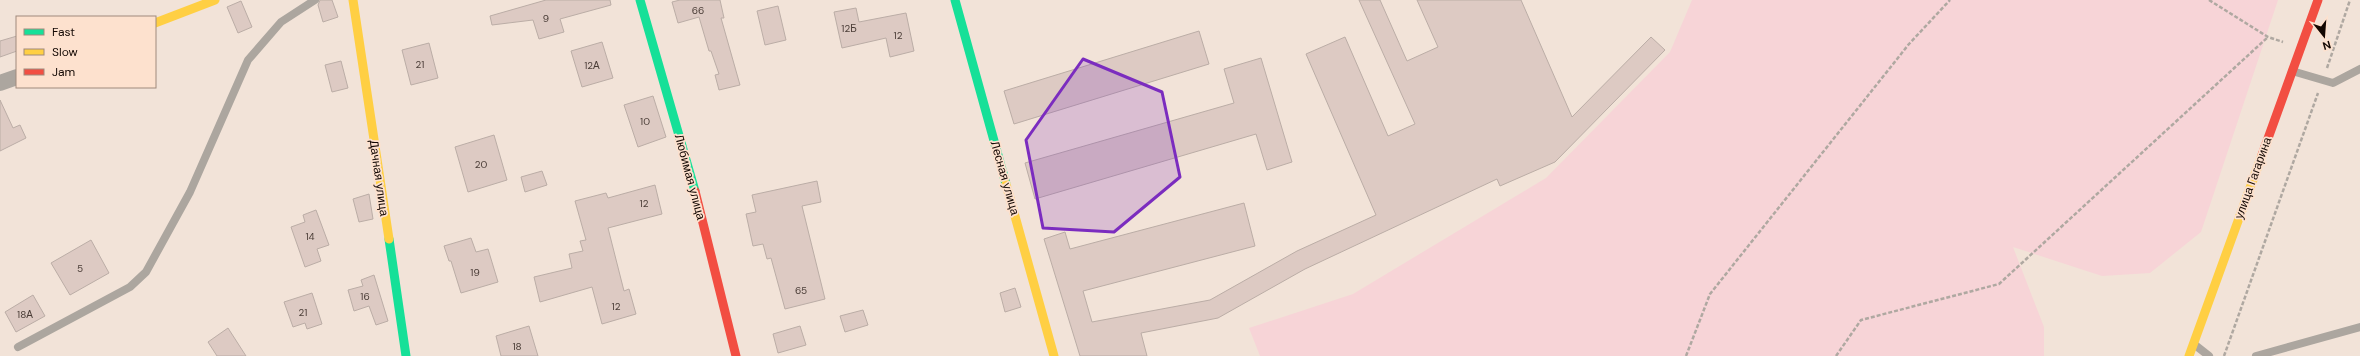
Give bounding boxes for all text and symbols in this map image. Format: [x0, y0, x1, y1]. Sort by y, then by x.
house number: 66 [692, 4, 704, 17]
house number: 9 [543, 12, 549, 25]
legend [16, 16, 156, 88]
north arrow [2304, 16, 2344, 56]
house number: 12Б [841, 22, 857, 35]
text: Fast [52, 24, 75, 40]
house number: 12 [894, 29, 903, 42]
text: N [2321, 38, 2333, 53]
text: Slow [52, 44, 78, 60]
house number: 21 [416, 58, 424, 71]
house number: 12А [584, 59, 600, 72]
text: Jam [52, 64, 75, 80]
house number: 10 [640, 115, 650, 128]
street label: Любимая улица [671, 132, 709, 222]
street label: улица Гагарина [2231, 134, 2275, 221]
street label: Дачная улица [366, 139, 392, 217]
street label: Лесная улица [987, 139, 1023, 217]
house number: 20 [475, 158, 487, 171]
house number: 12 [640, 197, 649, 210]
house number: 14 [305, 230, 315, 243]
house number: 5 [77, 262, 83, 275]
house number: 19 [470, 266, 480, 279]
house number: 65 [795, 284, 807, 297]
house number: 16 [360, 290, 370, 303]
house number: 12 [612, 300, 621, 313]
house number: 21 [299, 306, 307, 319]
house number: 18А [17, 308, 33, 321]
house number: 18 [512, 340, 522, 353]

